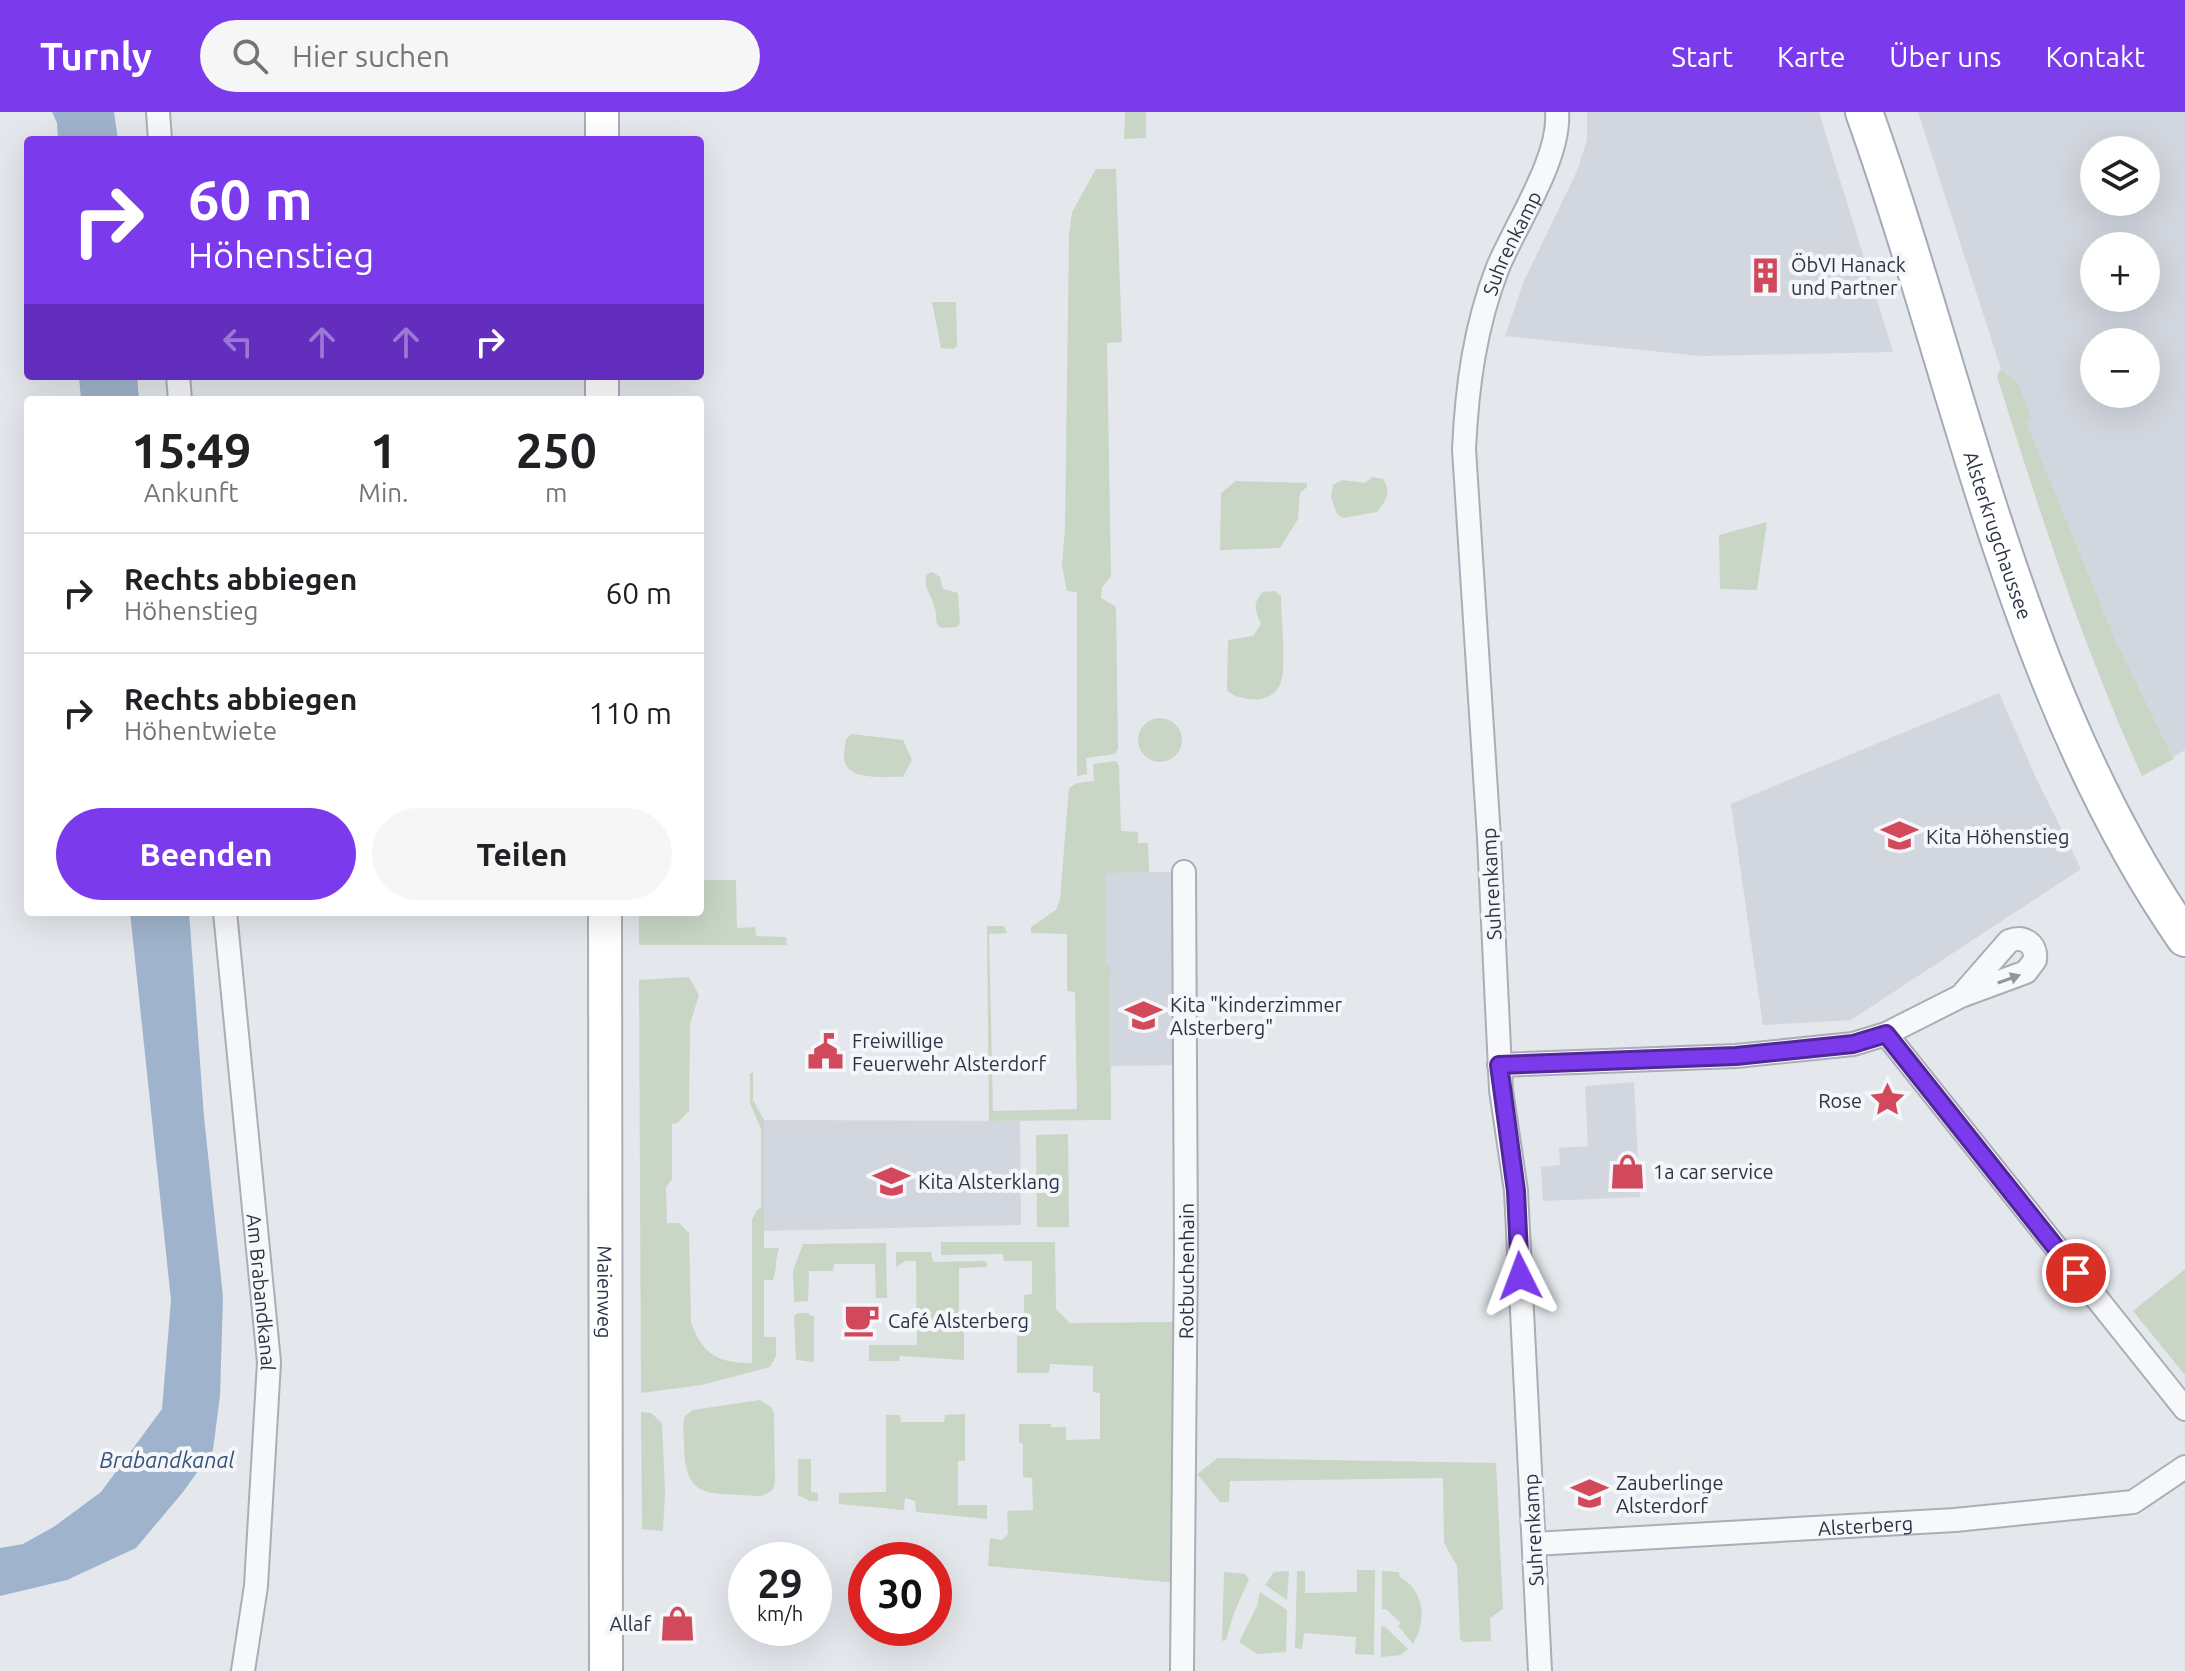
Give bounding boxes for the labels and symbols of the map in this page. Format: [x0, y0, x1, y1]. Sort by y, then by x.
street label: Suhrenkamp [1477, 187, 1545, 298]
place label: ÖbVI Hanack und Partner [1791, 253, 1906, 299]
building icon: ÖbVI Hanack und Partner [1746, 256, 1784, 294]
street label: Alsterkrugchaussee [1960, 448, 2037, 622]
school or university icon: Kita Höhenstieg [1881, 817, 1919, 855]
place label: Kita Höhenstieg [1926, 825, 2070, 848]
street label: Suhrenkamp [1477, 827, 1505, 941]
one-way arrow [1997, 972, 2021, 984]
place label: Kita "kinderzimmer Alsterberg" [1170, 993, 1342, 1039]
school or university icon: Kita "kinderzimmer Alsterberg" [1125, 996, 1163, 1034]
place label: Freiwillige Feuerwehr Alsterdorf [852, 1029, 1046, 1075]
public building icon: Freiwillige Feuerwehr Alsterdorf [807, 1032, 845, 1070]
place icon: Rose [1869, 1081, 1907, 1119]
place label: Rose [1818, 1089, 1862, 1112]
shop icon: 1a car service [1608, 1152, 1646, 1190]
place label: 1a car service [1653, 1160, 1773, 1183]
school or university icon: Kita Alsterklang [873, 1162, 911, 1200]
place label: Kita Alsterklang [918, 1170, 1060, 1193]
street label: Rotbuchenhain [1174, 1203, 1198, 1339]
street label: Am Brabandkanal [243, 1213, 281, 1371]
position arrow [1478, 1234, 1562, 1318]
pin [2042, 1239, 2110, 1307]
street label: Maienweg [594, 1245, 617, 1339]
cafe icon: Café Alsterberg [843, 1301, 881, 1339]
place label: Café Alsterberg [888, 1309, 1029, 1332]
water label: Brabandkanal [99, 1447, 235, 1472]
place label: Zauberlinge Alsterdorf [1616, 1471, 1723, 1517]
street label: Suhrenkamp [1519, 1473, 1547, 1587]
school or university icon: Zauberlinge Alsterdorf [1571, 1474, 1609, 1512]
street label: Alsterberg [1817, 1511, 1914, 1539]
speed limit sign: 30 [848, 1542, 952, 1646]
shop icon: Allaf [658, 1604, 696, 1642]
place label: Allaf [610, 1612, 651, 1635]

